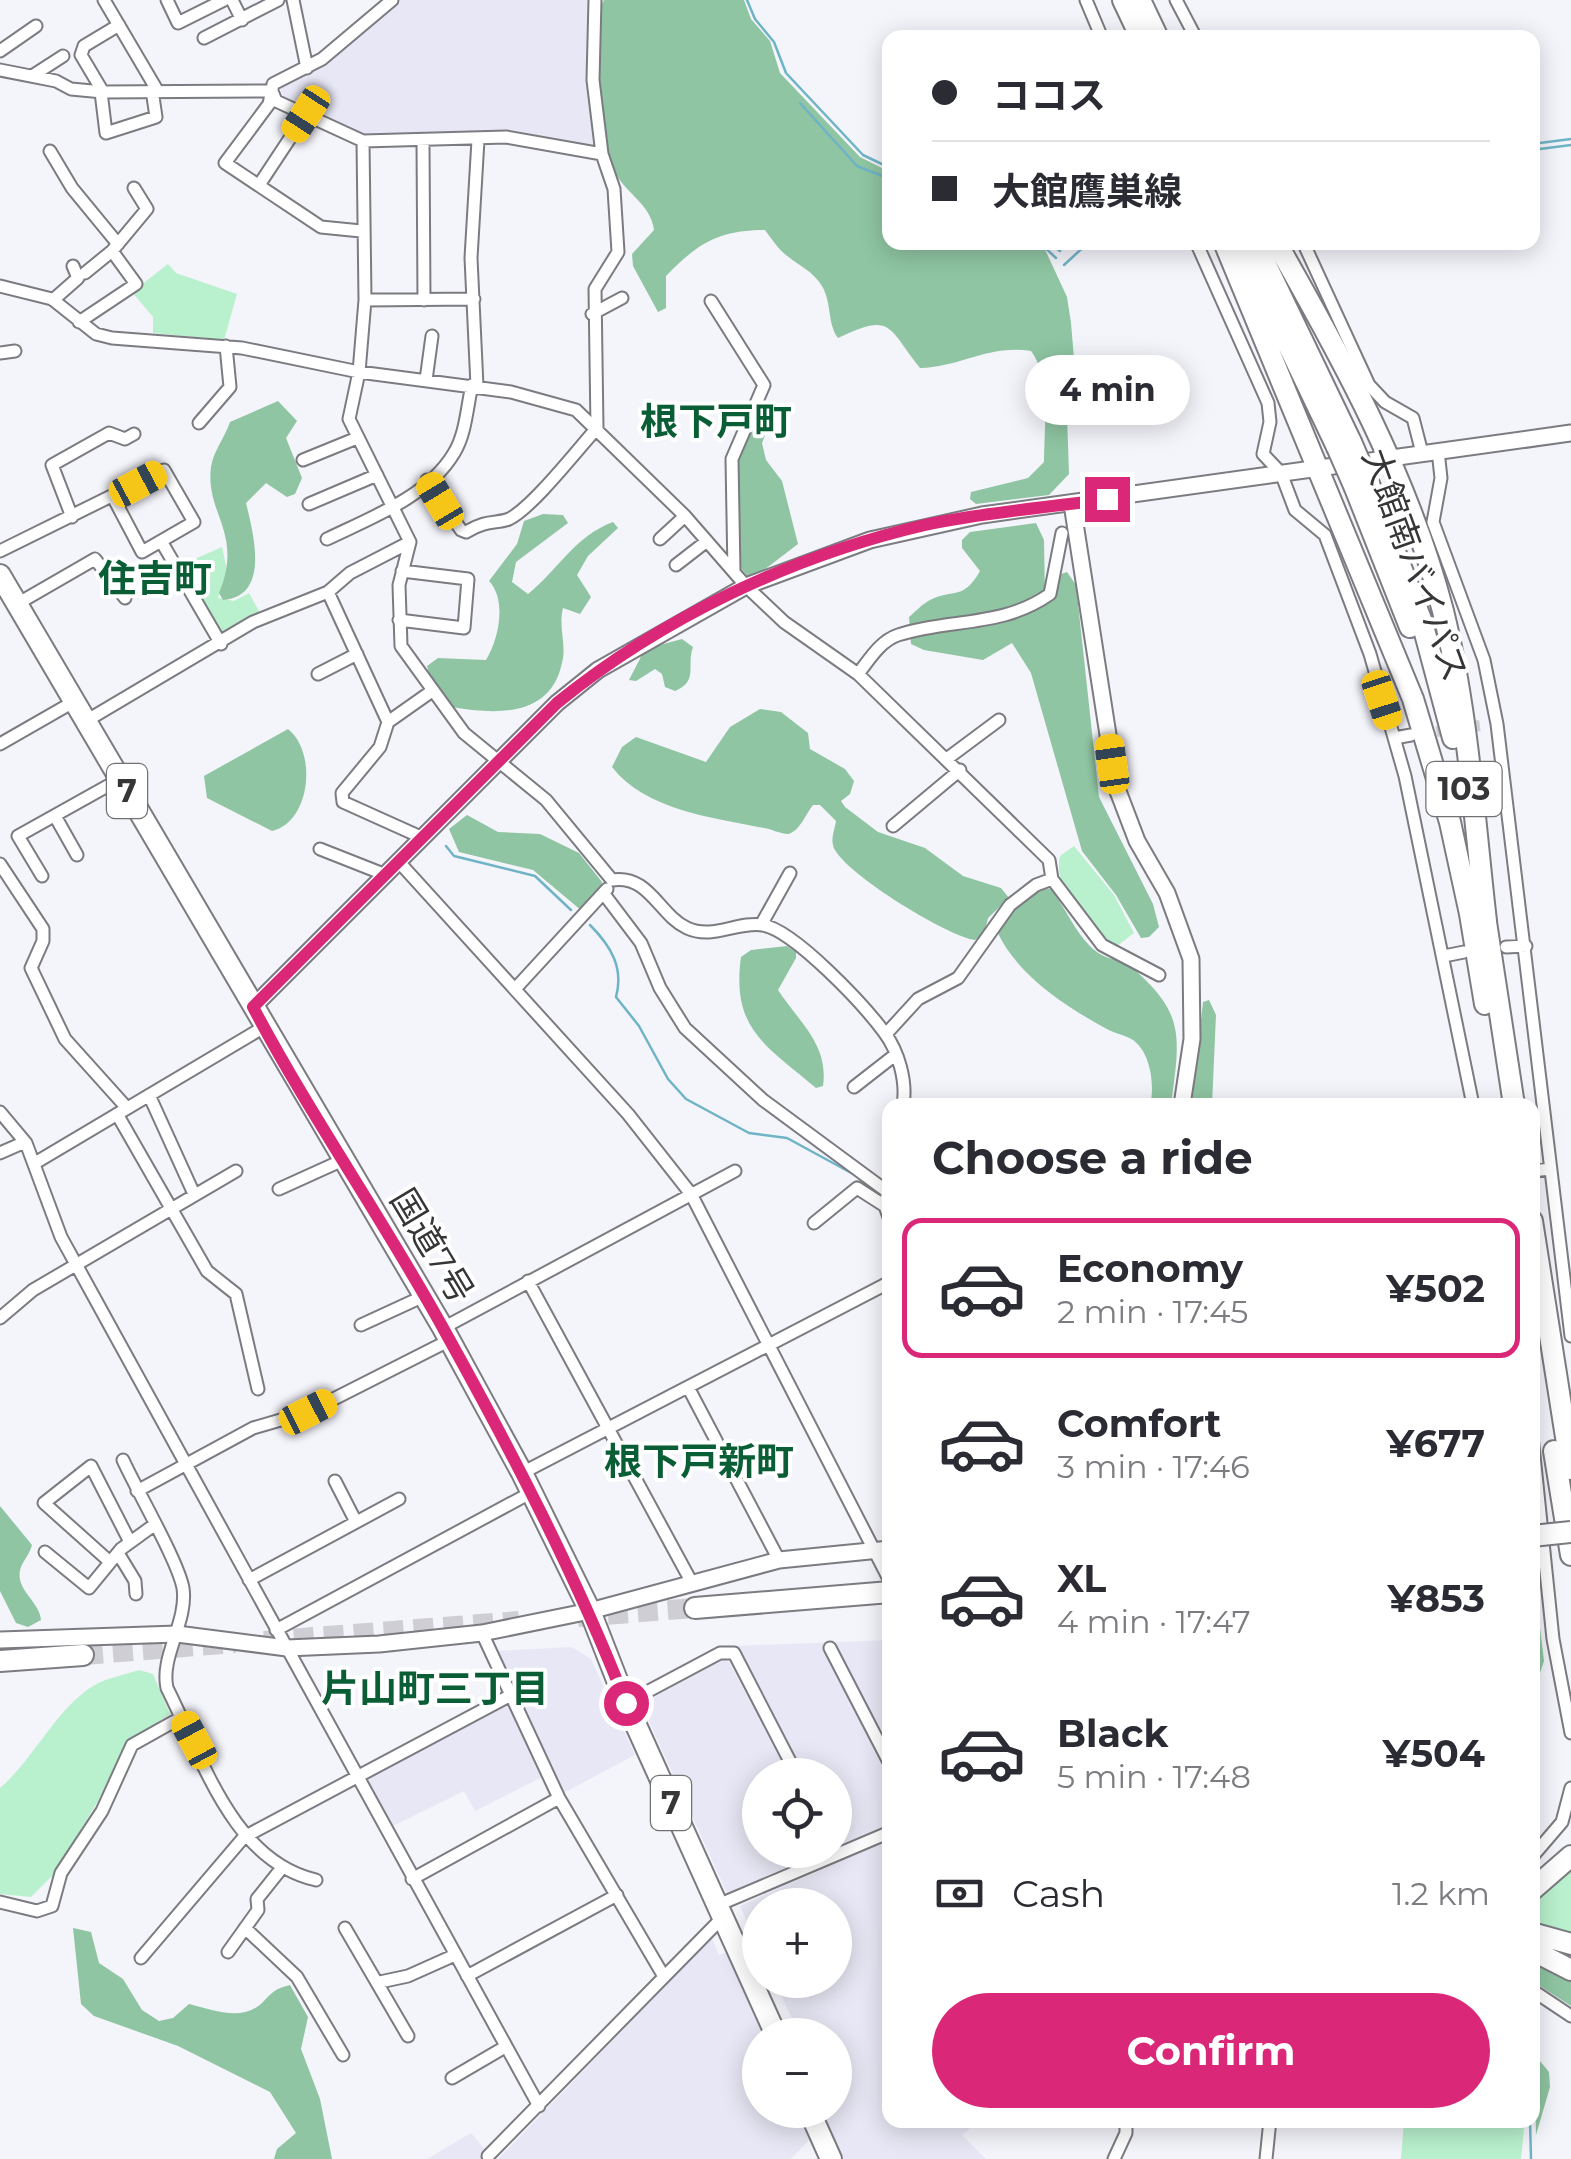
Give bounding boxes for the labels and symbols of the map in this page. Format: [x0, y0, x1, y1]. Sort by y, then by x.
car [277, 81, 335, 147]
callout: 4 min [1024, 354, 1190, 424]
district label: 根下戸町 [640, 398, 792, 445]
street label: 大館南バイパス [1353, 443, 1477, 687]
car [104, 457, 172, 511]
car [412, 468, 468, 534]
route end [1085, 477, 1130, 522]
district label: 住吉町 [98, 555, 212, 602]
car [1358, 667, 1406, 733]
car [1093, 732, 1131, 796]
road number: 103 [1426, 762, 1502, 816]
road number: 7 [107, 764, 147, 818]
street label: 国道7号 [382, 1181, 483, 1311]
car [274, 1385, 342, 1439]
district label: 根下戸新町 [604, 1438, 794, 1485]
district label: 片山町三丁目 [321, 1665, 549, 1712]
route start [604, 1681, 649, 1726]
car [167, 1706, 221, 1774]
road number: 7 [651, 1776, 691, 1830]

